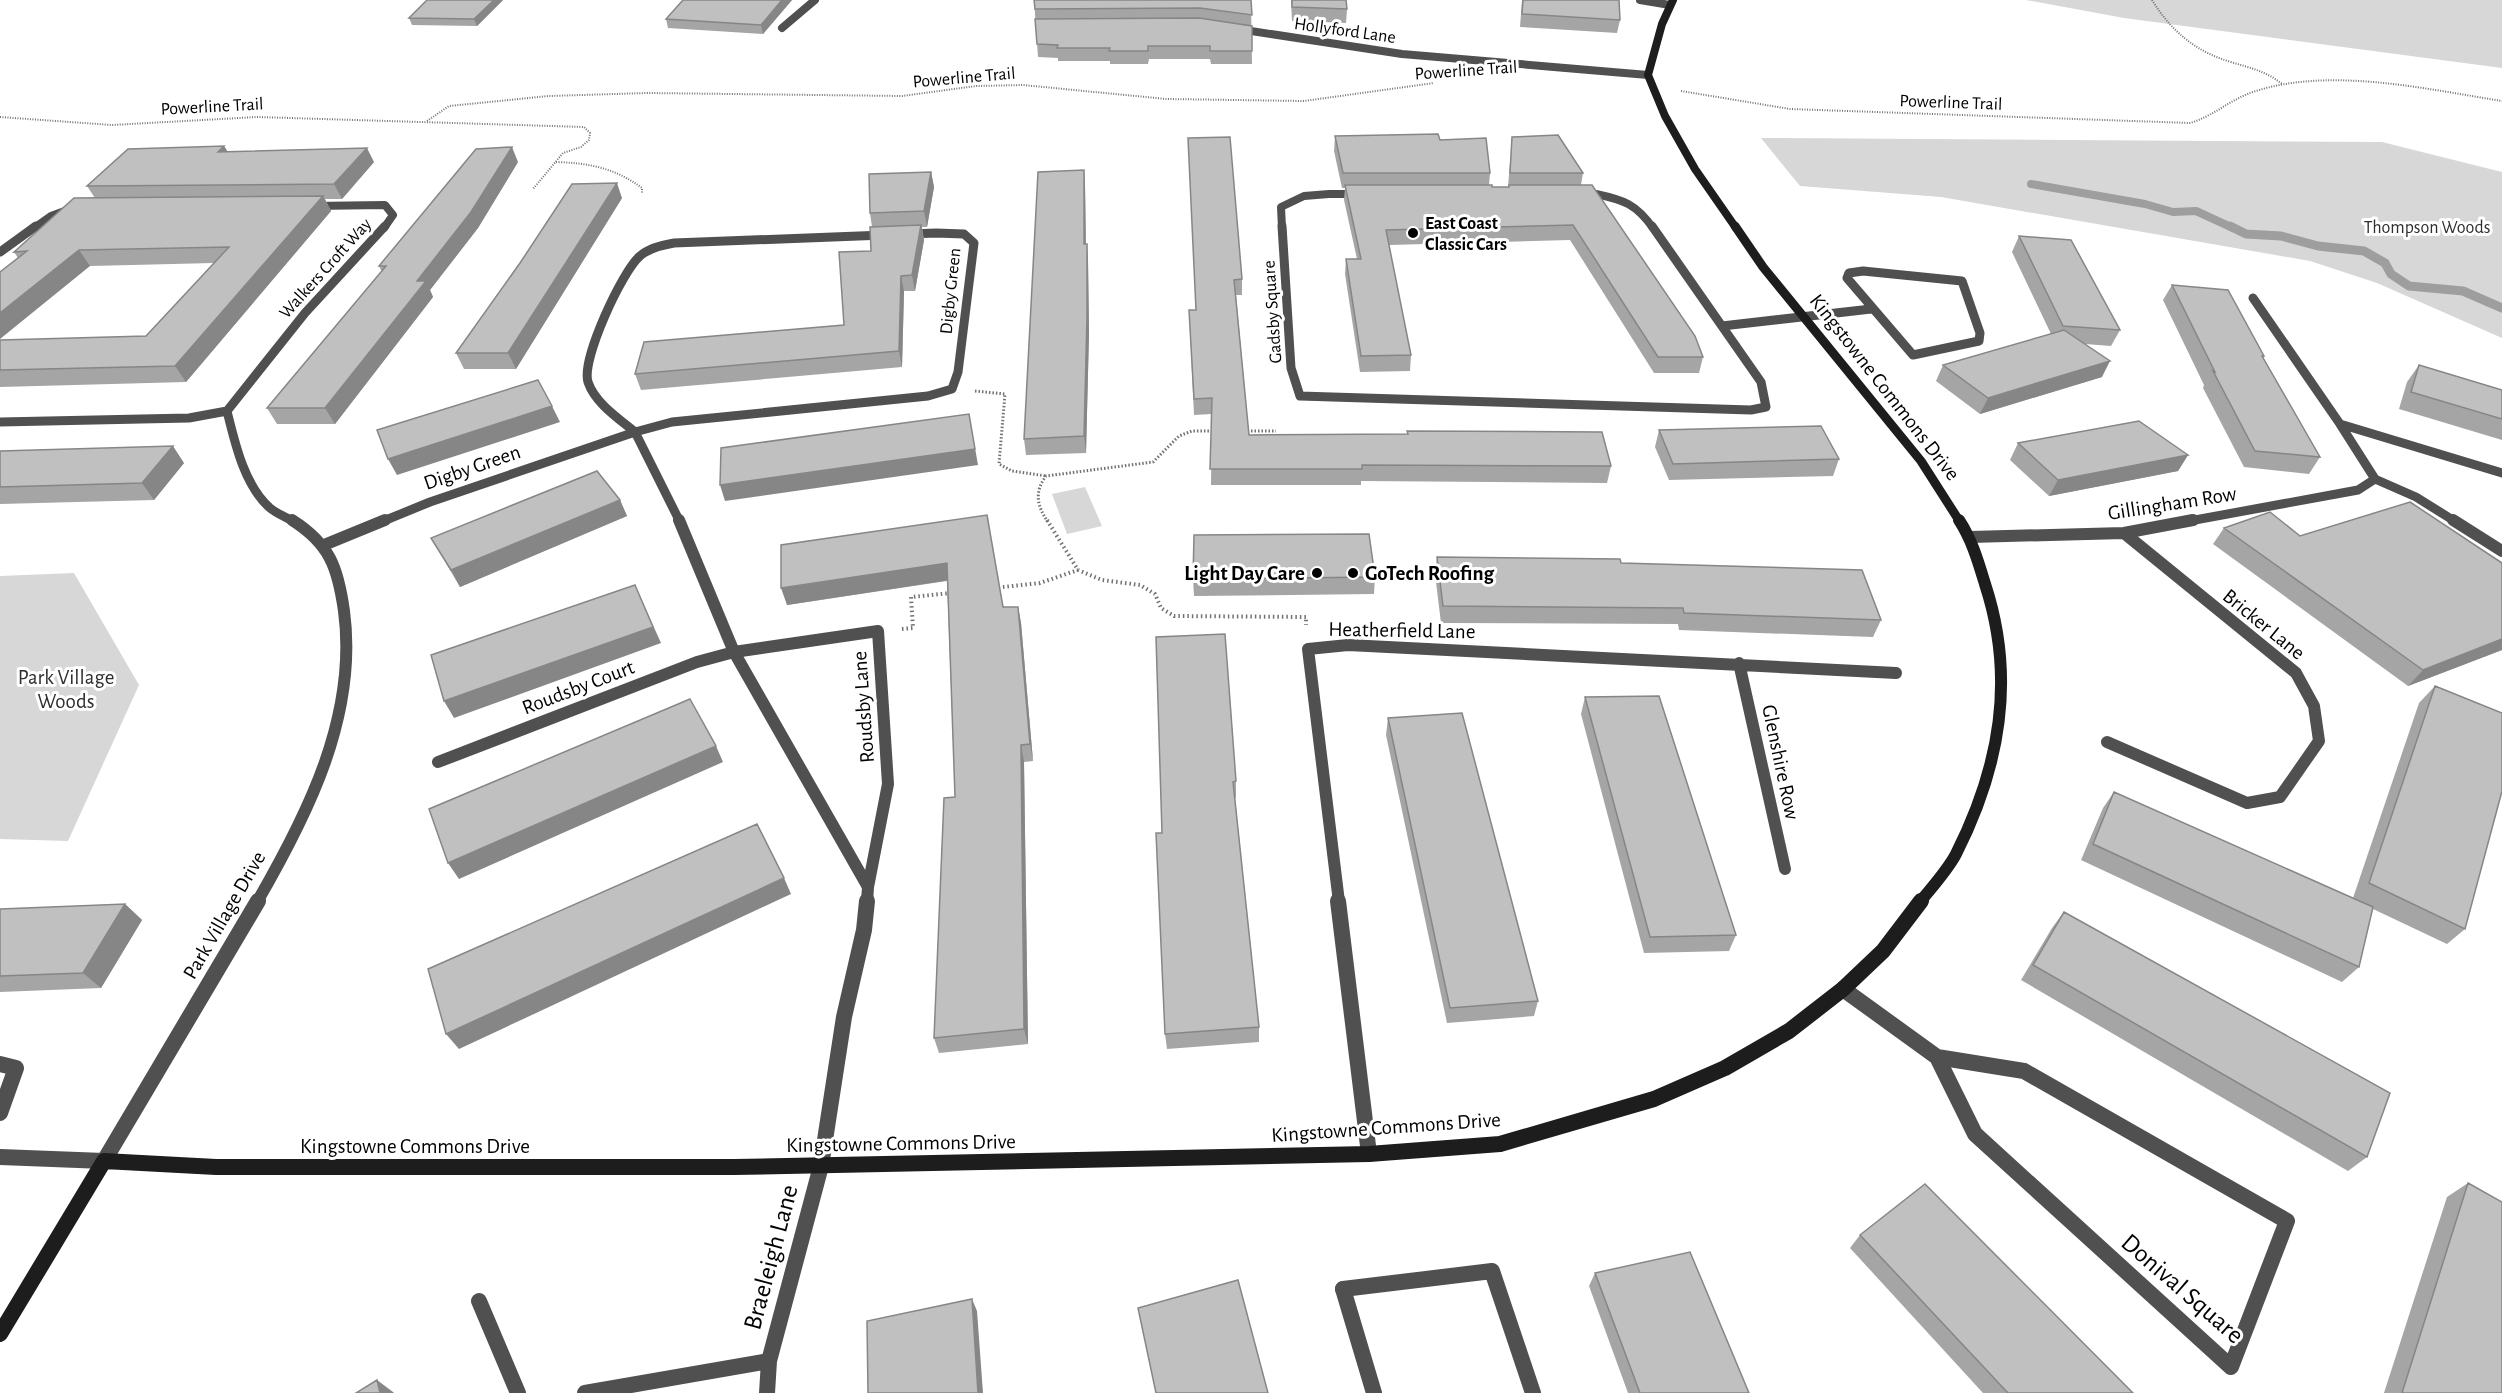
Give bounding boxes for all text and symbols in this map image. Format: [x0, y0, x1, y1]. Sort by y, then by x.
street label: Hollyford Lane [1293, 15, 1397, 47]
street label: Powerline Trail [1414, 58, 1518, 84]
street label: Powerline Trail [912, 65, 1016, 91]
street label: Powerline Trail [1899, 92, 2003, 114]
street label: Powerline Trail [160, 95, 264, 119]
street label: Walkers Croft Way [276, 215, 375, 322]
place label: East Coast Classic Cars [1425, 215, 1507, 254]
park label: Thompson Woods [2364, 219, 2490, 237]
marker: East Coast Classic Cars [1406, 226, 1420, 240]
street label: Digby Green [938, 247, 964, 335]
street label: Gadsby Square [1260, 260, 1286, 364]
street label: Kingstowne Commons Drive [1806, 290, 1964, 484]
street label: Digby Green [421, 441, 523, 494]
street label: Gillingham Row [2106, 483, 2238, 524]
place label: Light Day Care [1184, 563, 1305, 584]
place label: GoTech Roofing [1365, 563, 1495, 584]
marker: Light Day Care [1310, 566, 1324, 580]
marker: GoTech Roofing [1346, 566, 1360, 580]
street label: Bricker Lane [2219, 585, 2309, 664]
street label: Heatherfield Lane [1328, 619, 1476, 642]
street label: Roudsby Lane [849, 650, 878, 764]
street label: Roudsby Court [519, 656, 637, 718]
park label: Park Village Woods [18, 667, 114, 712]
street label: Glenshire Row [1758, 703, 1803, 821]
street label: Park Village Drive [179, 848, 269, 983]
street label: Kingstowne Commons Drive [1271, 1109, 1501, 1146]
street label: Kingstowne Commons Drive [786, 1131, 1016, 1156]
street label: Kingstowne Commons Drive [300, 1136, 530, 1157]
street label: Braeleigh Lane [739, 1182, 803, 1333]
street label: Donival Square [2116, 1229, 2248, 1349]

